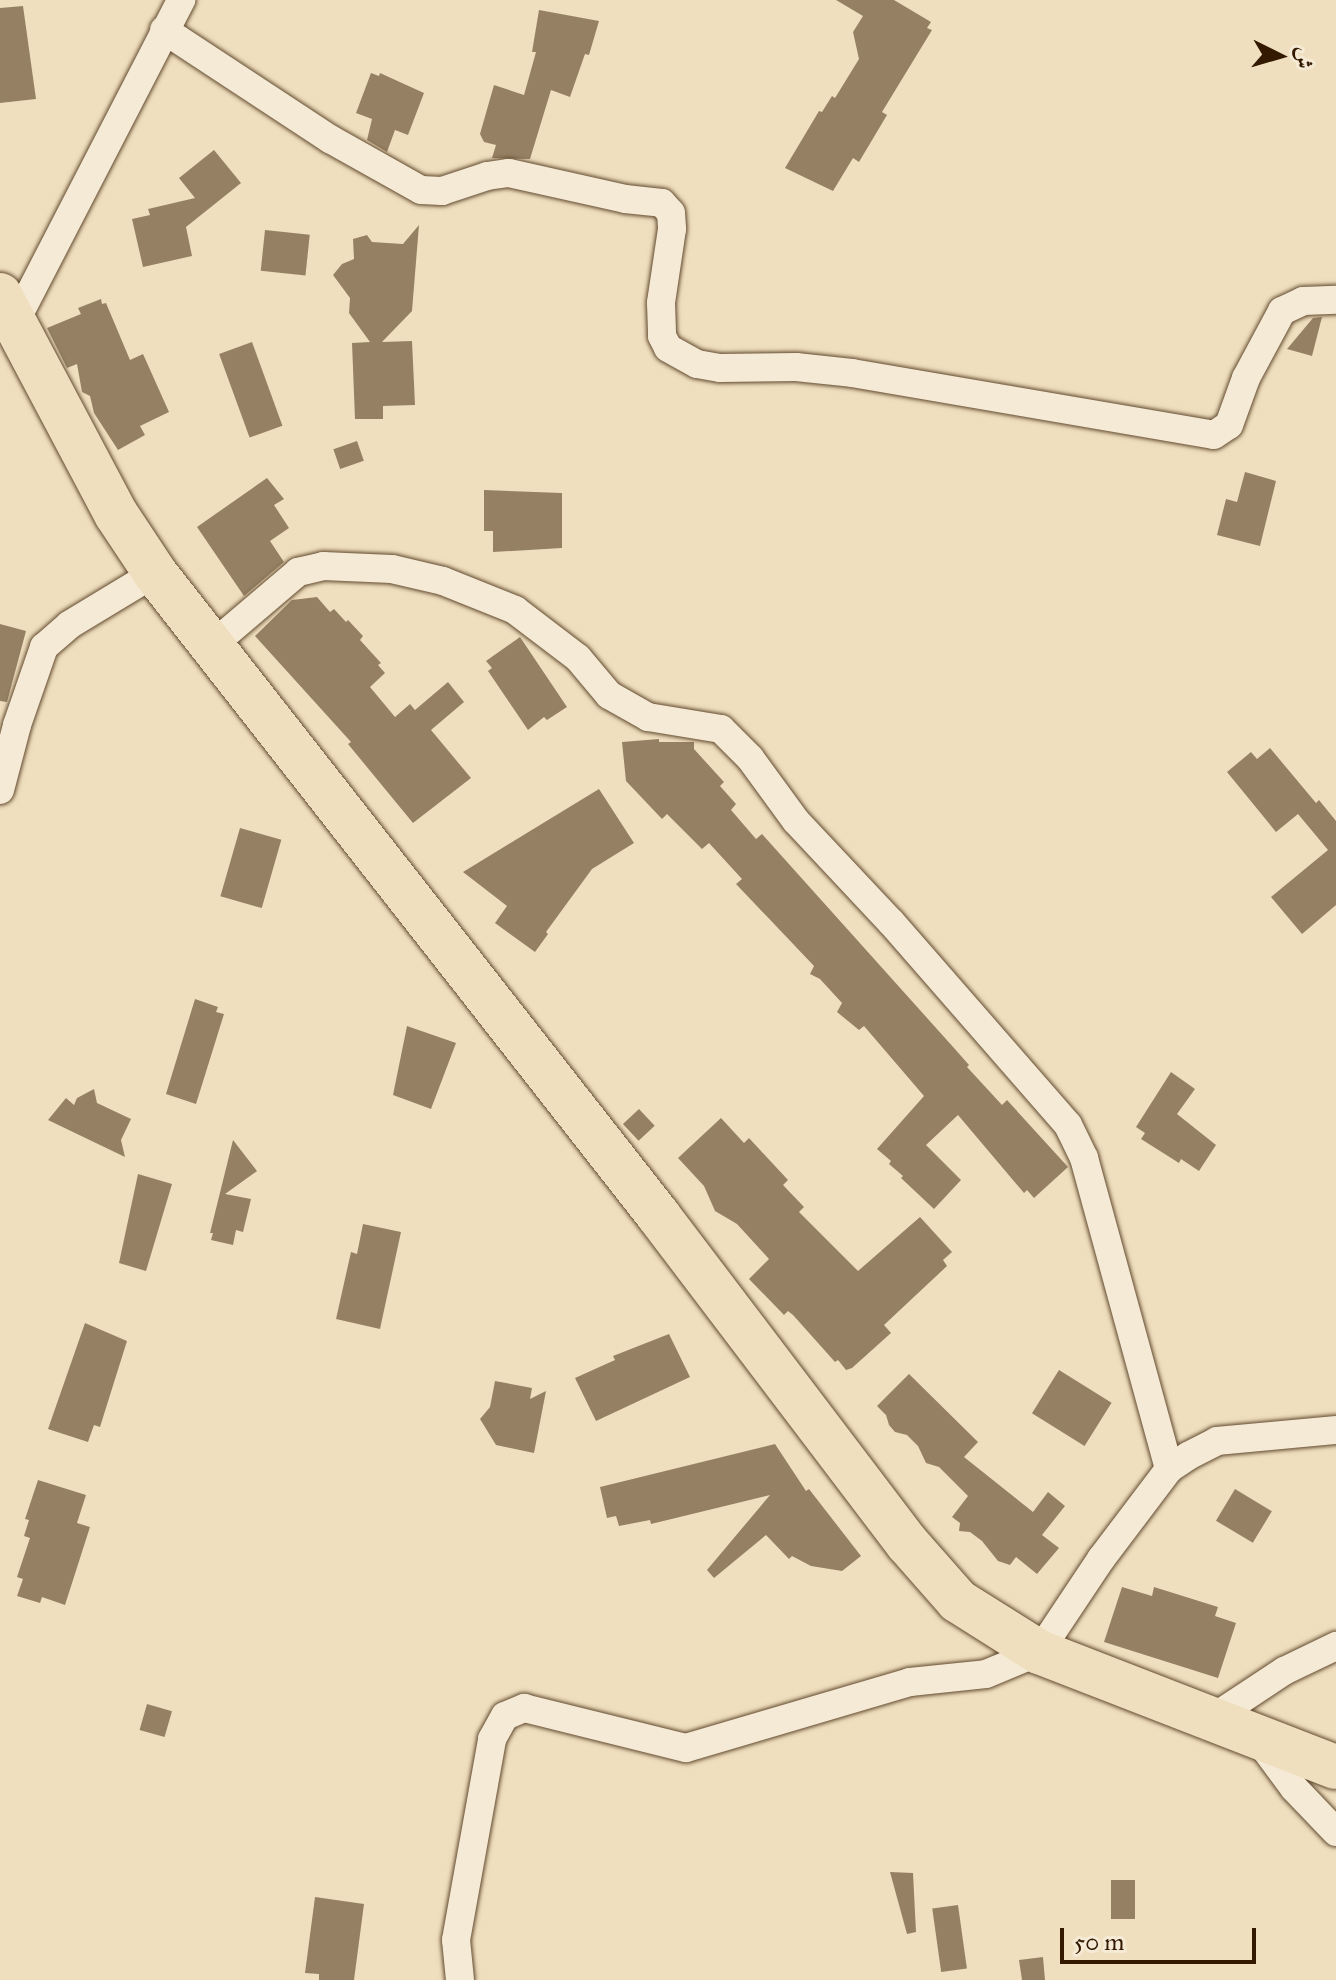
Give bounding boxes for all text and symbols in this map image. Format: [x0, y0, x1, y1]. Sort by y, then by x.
north arrow [1240, 16, 1320, 96]
text: ش [1290, 46, 1319, 70]
scale bar [1064, 1912, 1260, 1962]
text: 50 m [1074, 1927, 1124, 1957]

